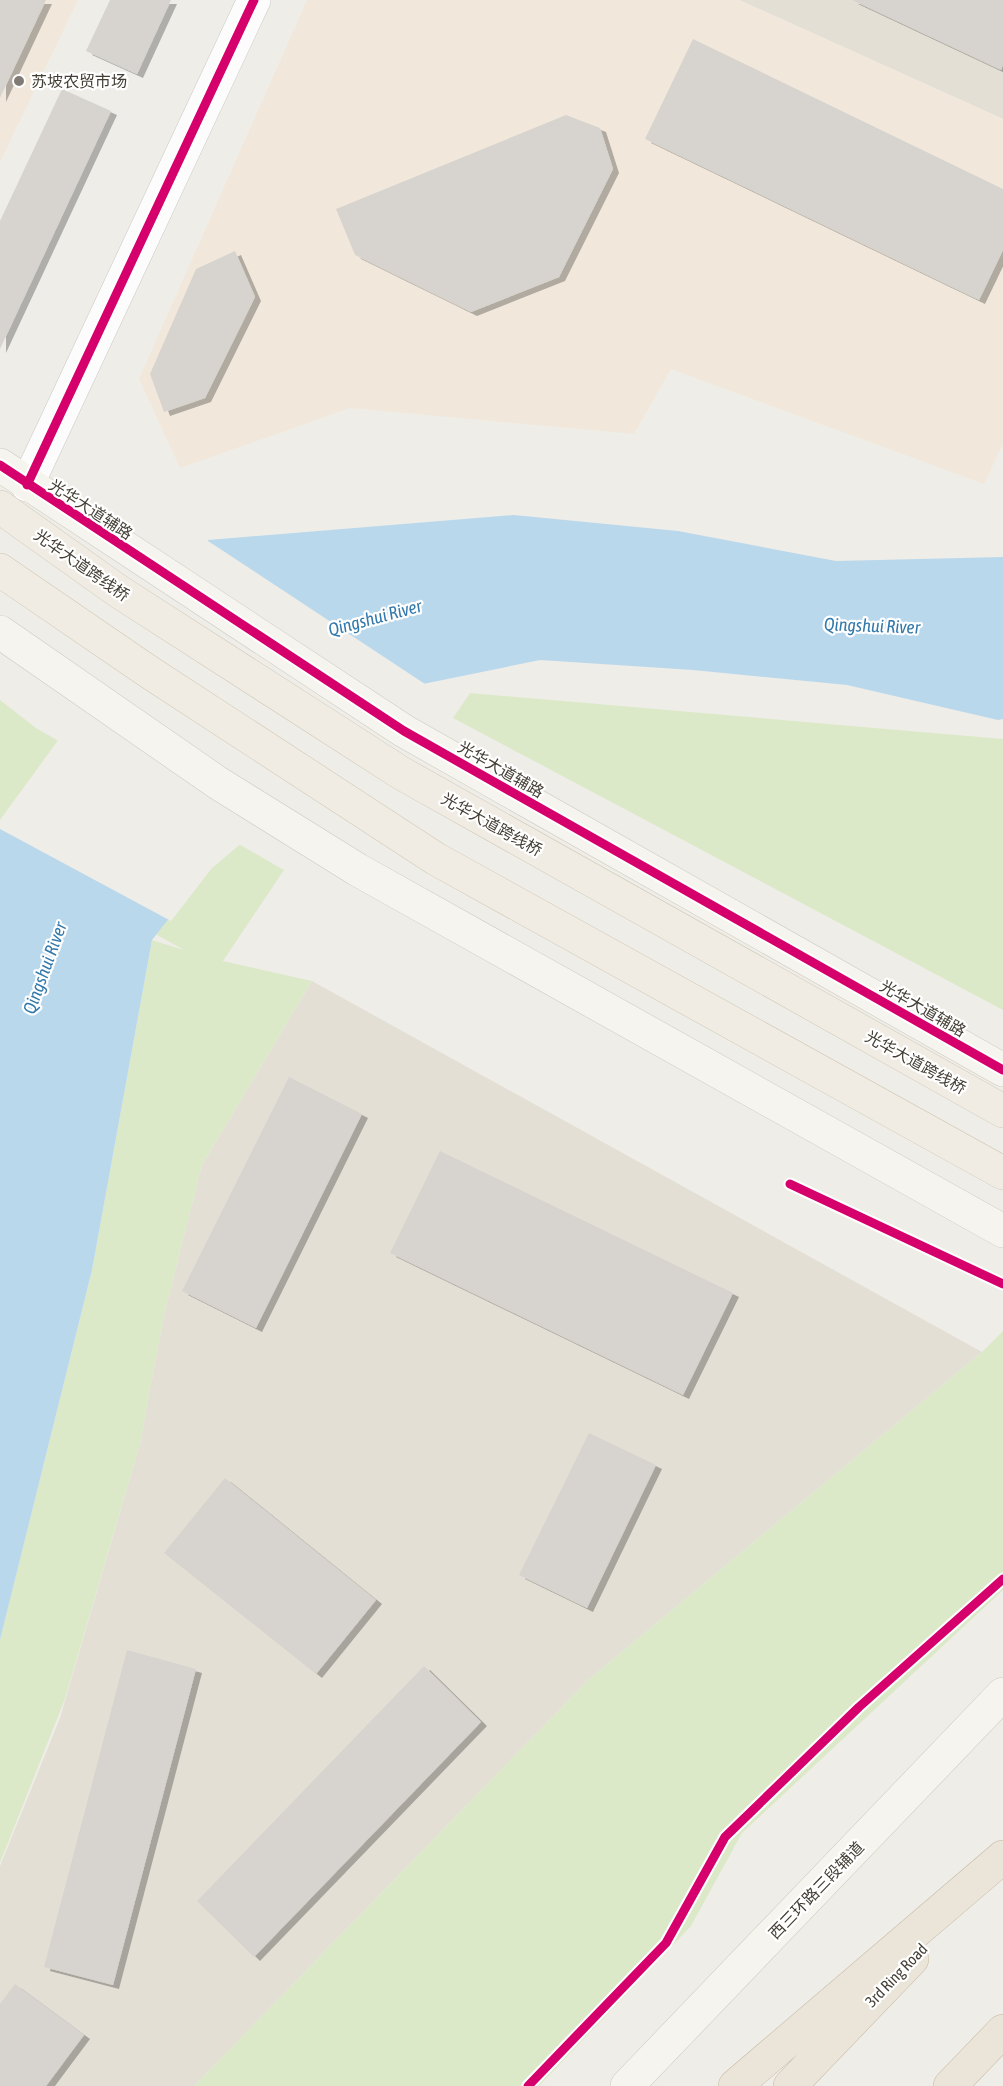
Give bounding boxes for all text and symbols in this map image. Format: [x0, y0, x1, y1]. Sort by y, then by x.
place label: 苏坡农贸市场 [31, 72, 127, 90]
marker: 苏坡农贸市场 [12, 74, 26, 88]
street label: 光华大道辅路 [46, 475, 136, 543]
street label: 光华大道跨线桥 [31, 526, 133, 604]
water label: Qingshui River [326, 595, 425, 640]
water label: Qingshui River [824, 613, 921, 638]
street label: 光华大道辅路 [455, 737, 547, 801]
street label: 光华大道跨线桥 [439, 789, 545, 859]
water label: Qingshui River [18, 918, 71, 1017]
street label: 光华大道辅路 [877, 976, 969, 1040]
street label: 光华大道跨线桥 [863, 1027, 969, 1097]
street label: 西三环路三段辅道 [765, 1838, 867, 1942]
street label: 3rd Ring Road [861, 1940, 931, 2011]

